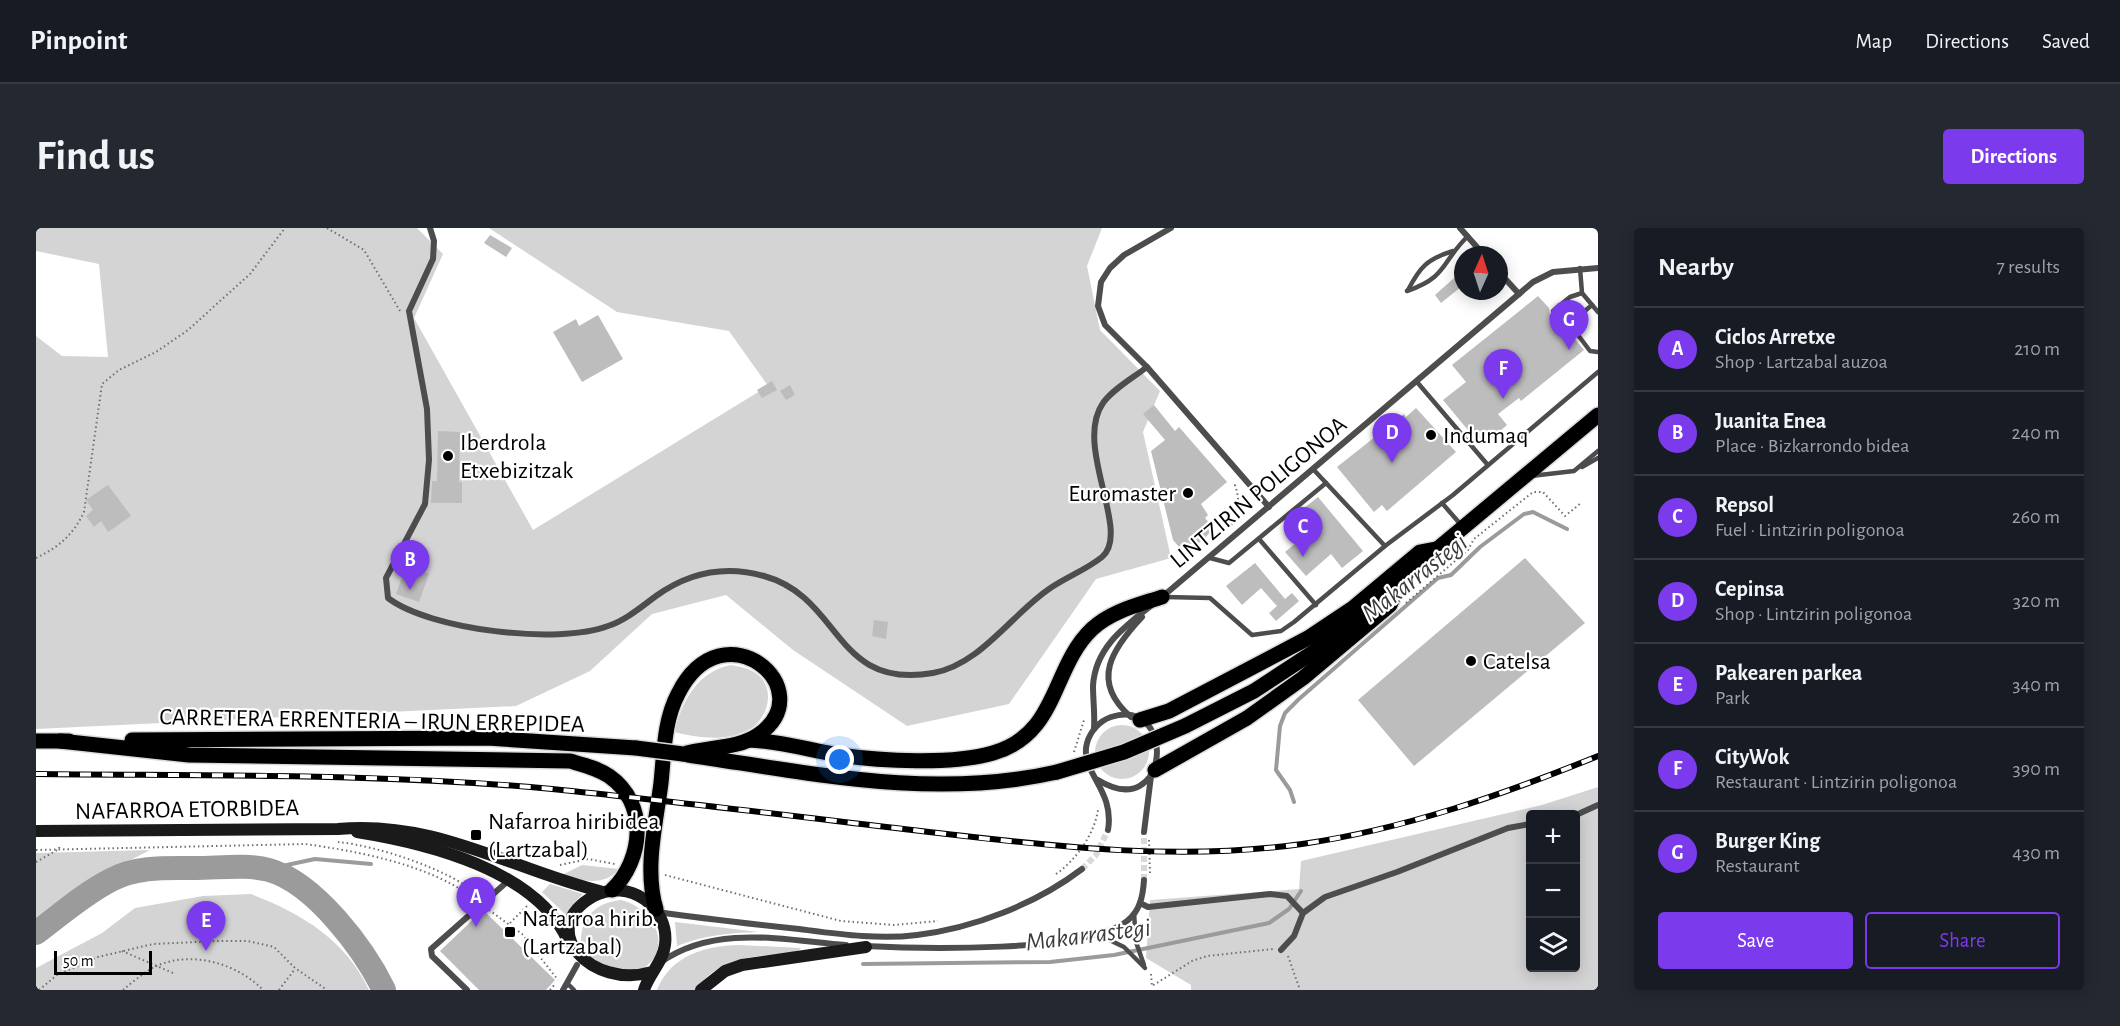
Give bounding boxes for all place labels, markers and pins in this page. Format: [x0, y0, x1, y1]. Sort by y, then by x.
pin: G [1550, 300, 1588, 350]
pin: F [1484, 350, 1522, 399]
pin: D [1372, 414, 1412, 463]
place label: Indumaq [1443, 424, 1529, 448]
marker: Indumaq [1424, 428, 1438, 442]
place label: Iberdrola Etxebizitzak [460, 431, 573, 483]
marker: Iberdrola Etxebizitzak [441, 449, 455, 463]
place label: Euromaster [1068, 482, 1176, 506]
marker: Euromaster [1181, 486, 1195, 500]
pin: C [1284, 508, 1322, 557]
pin: B [390, 540, 430, 590]
place label: Catelsa [1483, 650, 1551, 674]
marker: Catelsa [1464, 654, 1478, 668]
place label: Nafarroa hiribidea (Lartzabal) [488, 810, 660, 862]
marker: Nafarroa hiribidea (Lartzabal) [469, 828, 483, 842]
pin: A [456, 878, 496, 927]
pin: E [186, 902, 226, 951]
place label: Nafarroa hirib. (Lartzabal) [522, 907, 658, 959]
marker: Nafarroa hirib. (Lartzabal) [503, 925, 517, 939]

